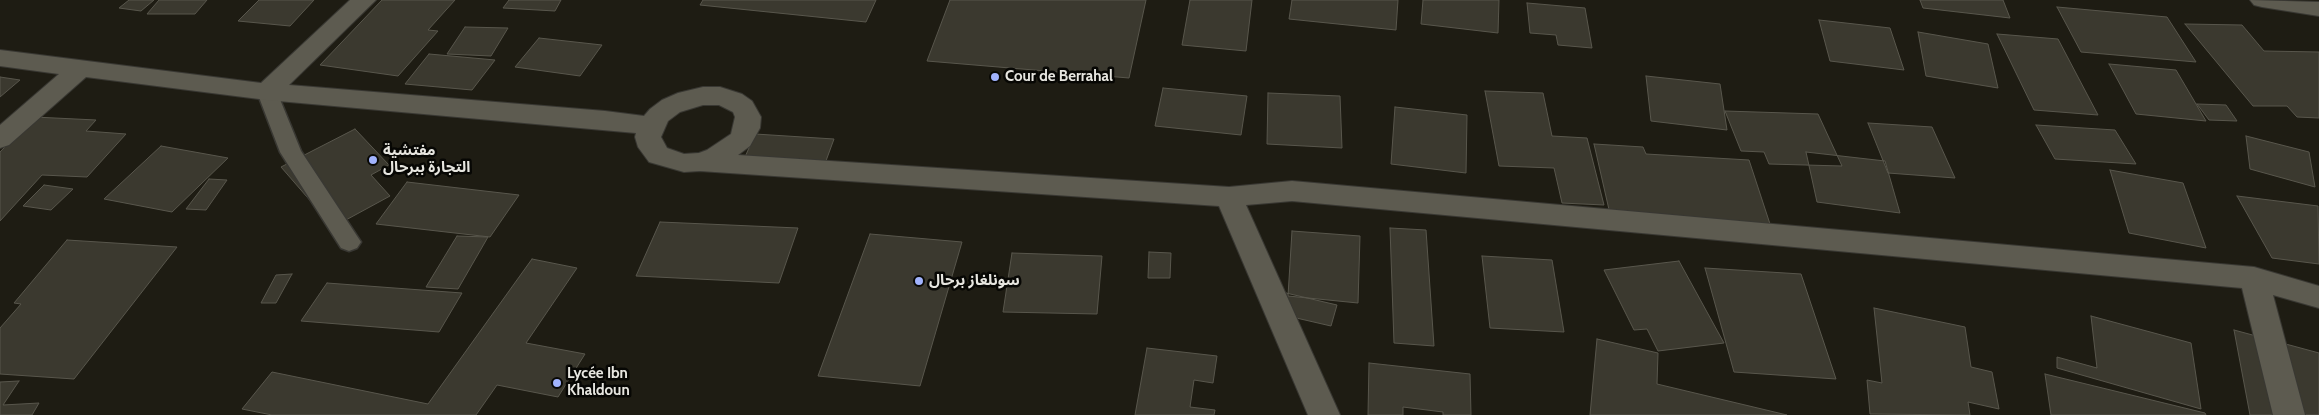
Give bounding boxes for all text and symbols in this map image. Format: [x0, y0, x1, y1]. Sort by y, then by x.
place label: Cour de Berrahal [1005, 68, 1113, 86]
marker: Cour de Berrahal [989, 71, 1001, 83]
place label: مفتشية التجارة ببرحال [383, 142, 470, 177]
marker: مفتشية التجارة ببرحال [367, 154, 379, 166]
place label: سونلغاز برحال [929, 272, 1020, 290]
marker: سونلغاز برحال [913, 275, 925, 287]
place label: Lycée Ibn Khaldoun [567, 365, 630, 400]
marker: Lycée Ibn Khaldoun [551, 377, 563, 389]

